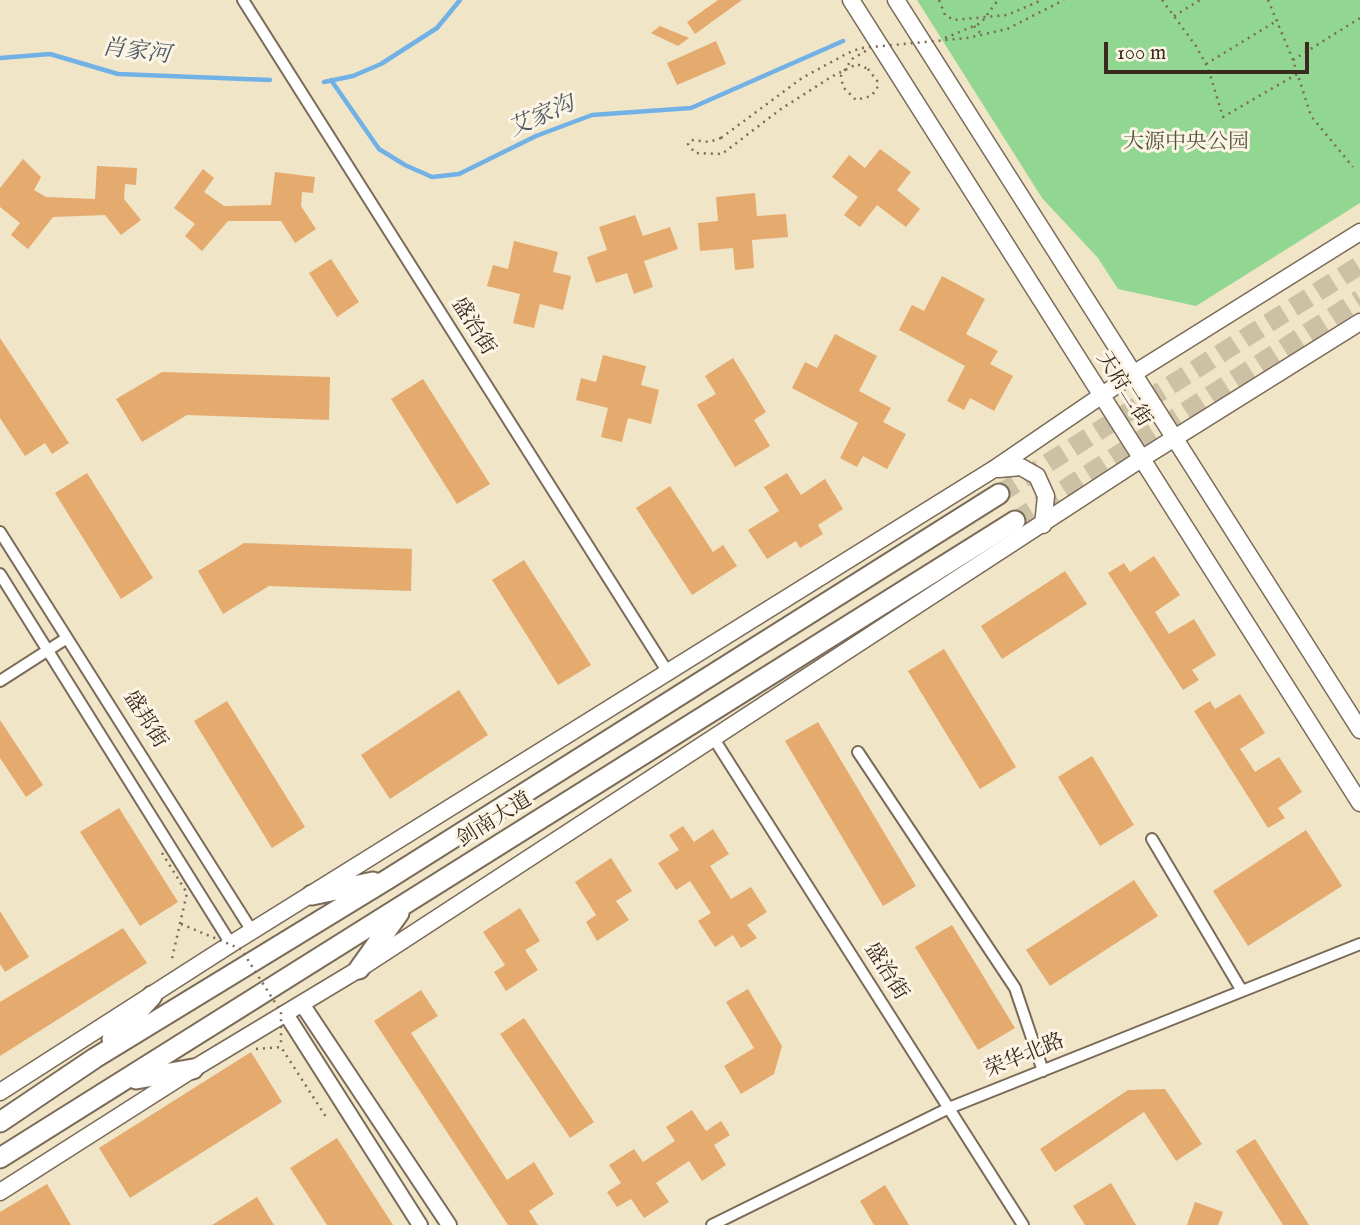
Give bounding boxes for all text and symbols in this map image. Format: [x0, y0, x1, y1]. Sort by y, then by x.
scale bar [1108, 28, 1313, 72]
water label: 肖家河 [100, 35, 172, 71]
text: 100 m [1117, 40, 1166, 67]
water label: 艾家沟 [505, 91, 579, 145]
park label: 大源中央公园 [1123, 131, 1249, 157]
street label: 盛治街 [445, 294, 499, 360]
street label: 天府二街 [1090, 348, 1156, 432]
street label: 盛邦街 [117, 687, 171, 753]
street label: 剑南大道 [453, 788, 537, 854]
street label: 盛治街 [858, 939, 912, 1005]
street label: 荣华北路 [981, 1030, 1069, 1084]

